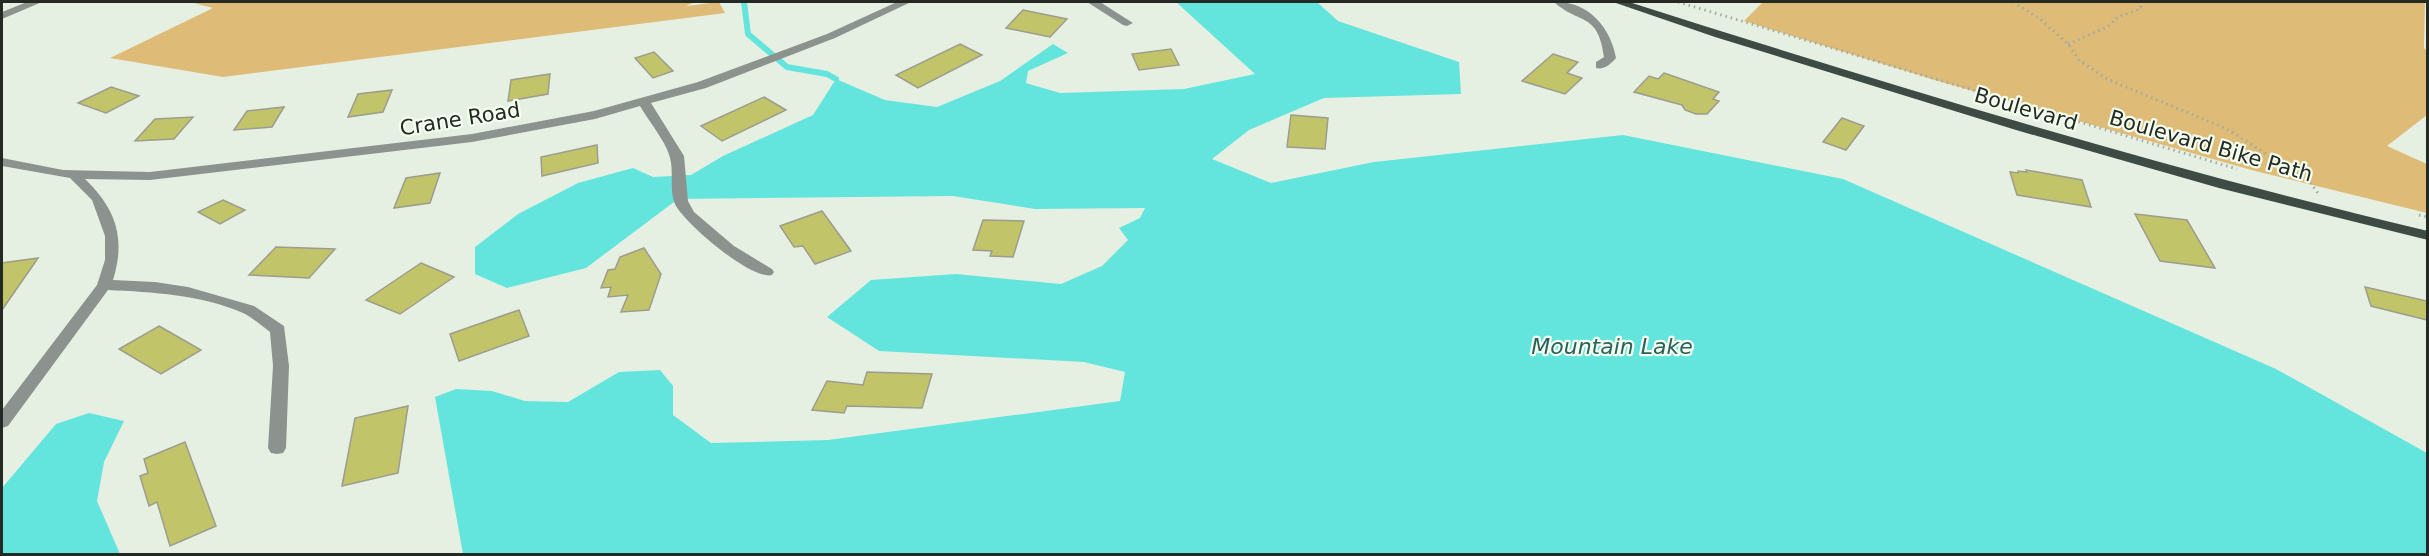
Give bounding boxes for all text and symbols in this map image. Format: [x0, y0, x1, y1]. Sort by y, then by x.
street label: Boulevard [1972, 83, 2080, 135]
street label: Crane Road [398, 98, 522, 140]
street label: Boulevard Bike Path [2107, 105, 2315, 187]
water label: Mountain Lake [1531, 334, 1693, 359]

